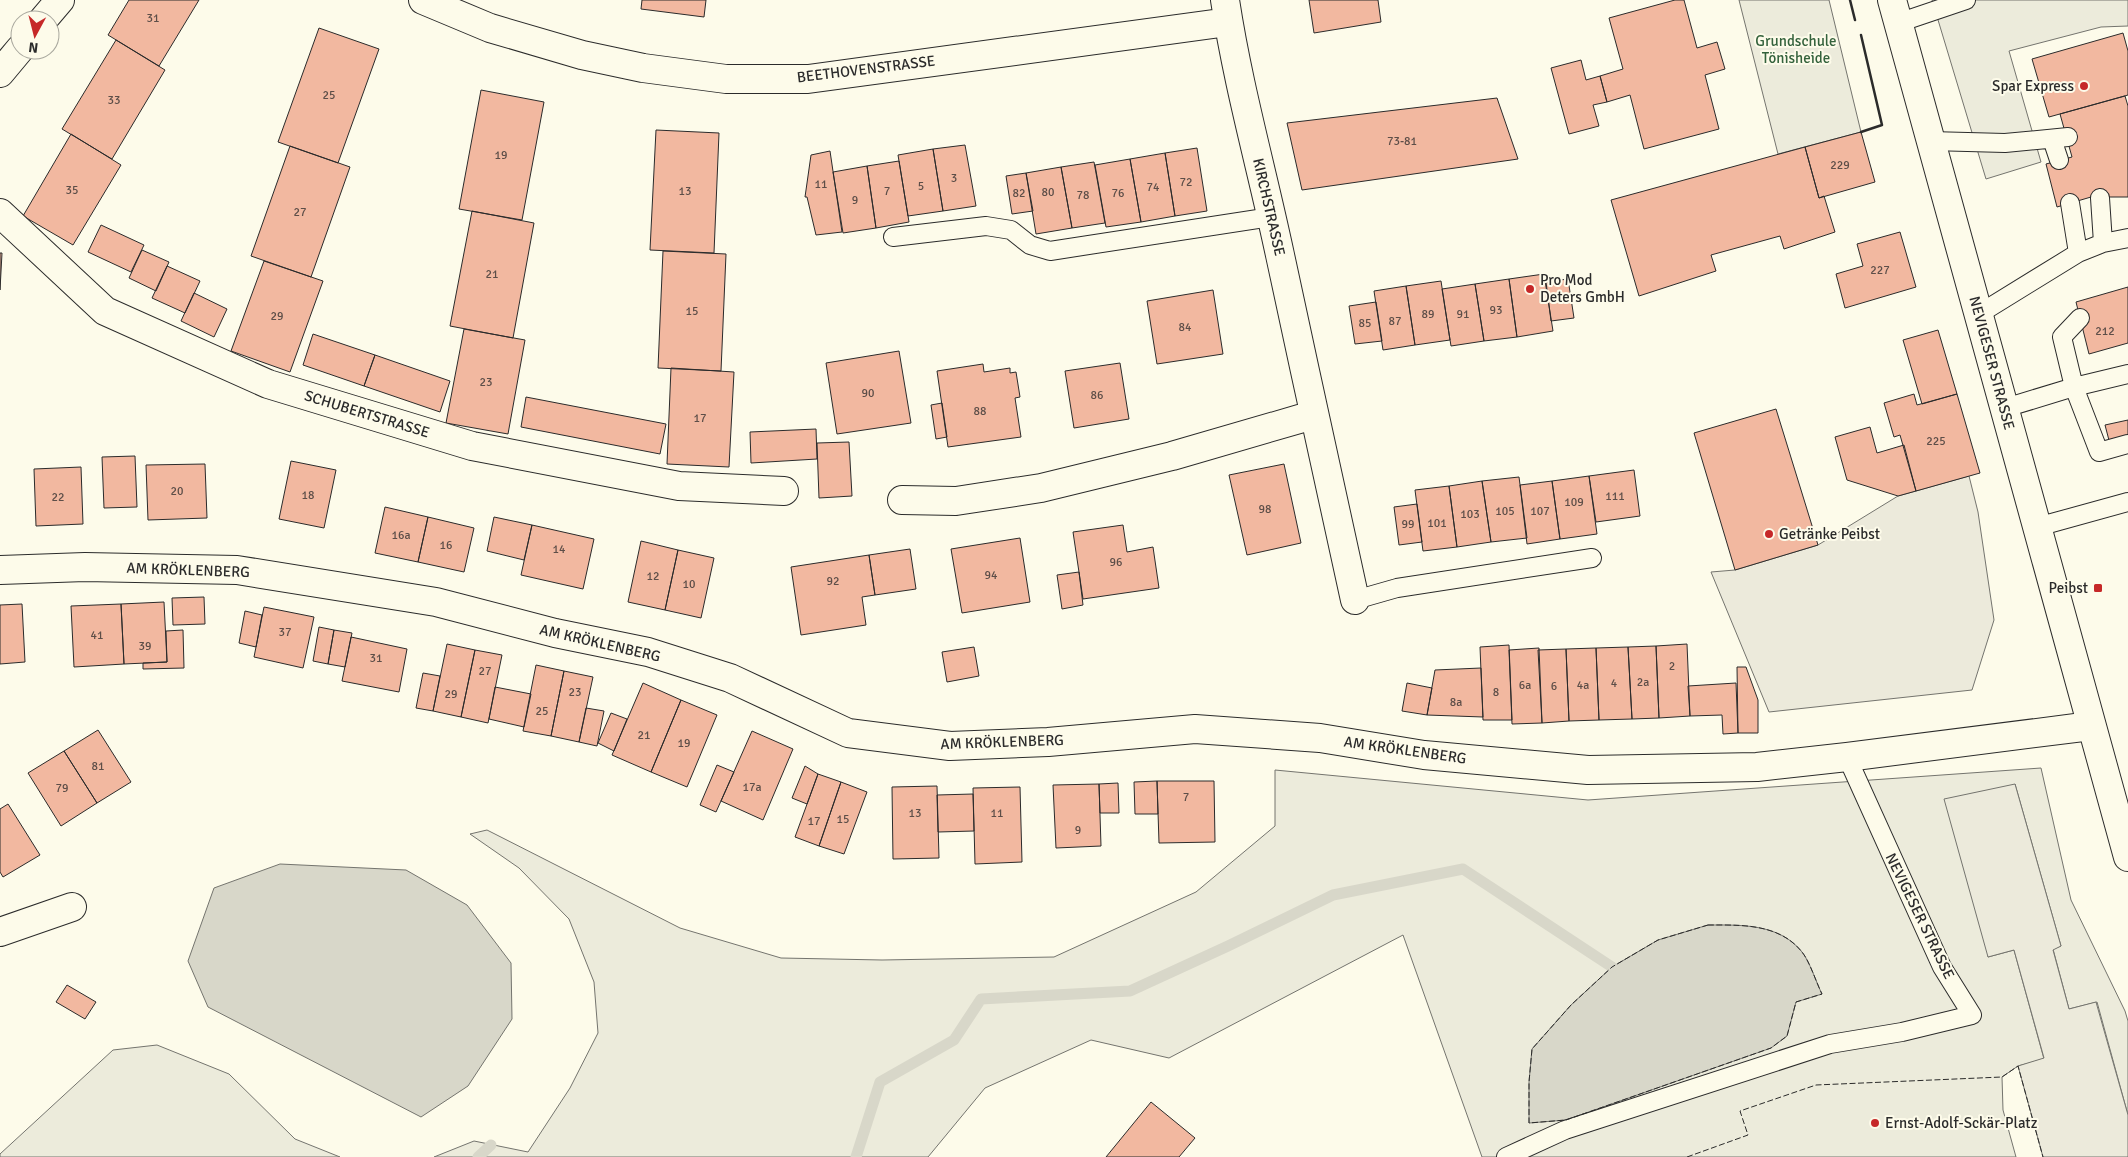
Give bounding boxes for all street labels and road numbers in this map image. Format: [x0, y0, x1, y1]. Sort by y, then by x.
street label: BEETHOVENSTRASSE [796, 52, 936, 86]
street label: KIRCHSTRASSE [1249, 156, 1289, 258]
street label: NEVIGESER STRASSE [1965, 294, 2019, 432]
street label: SCHUBERTSTRASSE [302, 386, 432, 442]
street label: AM KRÖKLENBERG [126, 559, 250, 581]
street label: AM KRÖKLENBERG [538, 620, 662, 666]
street label: AM KRÖKLENBERG [940, 731, 1064, 753]
street label: AM KRÖKLENBERG [1343, 732, 1467, 768]
street label: NEVIGESER STRASSE [1882, 850, 1958, 982]

